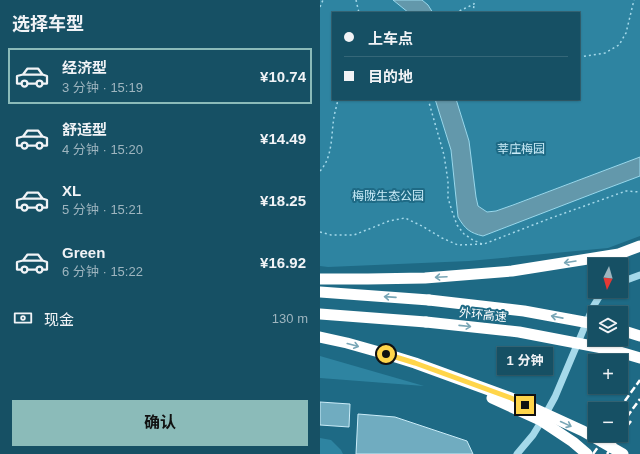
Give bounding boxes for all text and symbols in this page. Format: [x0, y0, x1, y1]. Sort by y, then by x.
text: 选择车型 [12, 14, 84, 34]
text: 上车点 [368, 30, 413, 47]
icon: car [14, 58, 50, 94]
text: 经济型 [62, 59, 107, 76]
text: ¥10.74 [260, 68, 306, 85]
text: 目的地 [368, 68, 413, 85]
text: 3 分钟 · 15:19 [62, 80, 143, 95]
icon: car [14, 120, 50, 156]
text: 舒适型 [62, 121, 107, 138]
text: ¥14.49 [260, 130, 306, 147]
text: 4 分钟 · 15:20 [62, 142, 143, 157]
park label: 莘庄梅园 [497, 142, 545, 156]
icon: car [14, 182, 50, 218]
text: XL [62, 182, 81, 199]
park label: 梅陇生态公园 [352, 189, 424, 203]
text: ¥18.25 [260, 192, 306, 209]
text: 5 分钟 · 15:21 [62, 202, 143, 217]
icon: car [14, 244, 50, 280]
text: Green [62, 244, 105, 261]
text: ¥16.92 [260, 254, 306, 271]
north arrow [588, 258, 628, 298]
map controls [588, 258, 628, 442]
one-way arrow [564, 259, 577, 267]
text: 6 分钟 · 15:22 [62, 264, 143, 279]
one-way arrow [435, 273, 448, 280]
one-way arrow [384, 294, 397, 301]
street label: 外环高速 [458, 306, 508, 324]
button: layers [588, 306, 628, 346]
icon: cash [12, 307, 34, 329]
text: 现金 [44, 311, 74, 328]
text: 130 m [272, 311, 308, 326]
one-way arrow [551, 313, 564, 321]
one-way arrow [458, 322, 471, 330]
one-way arrow [347, 342, 360, 349]
route start [377, 345, 395, 363]
callout: 1 分钟 [497, 347, 553, 375]
text: 1 分钟 [507, 353, 543, 368]
button: + [588, 354, 628, 394]
route end [516, 396, 534, 414]
button: 确认 [12, 400, 308, 446]
button: − [588, 402, 628, 442]
one-way arrow [560, 421, 572, 428]

